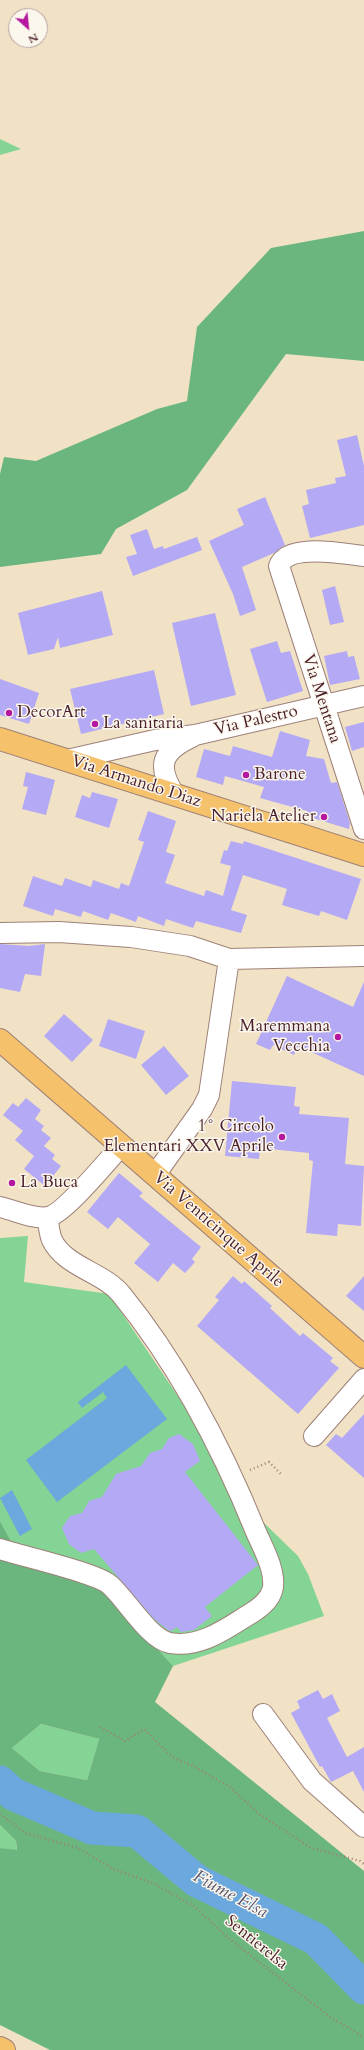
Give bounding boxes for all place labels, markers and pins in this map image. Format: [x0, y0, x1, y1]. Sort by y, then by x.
place label: DecorArt [17, 703, 85, 723]
marker: DecorArt [4, 708, 14, 718]
place label: La sanitaria [103, 714, 184, 734]
marker: La sanitaria [90, 719, 100, 729]
place label: Barone [254, 765, 306, 785]
marker: Barone [241, 770, 251, 780]
place label: Nariela Atelier [211, 807, 316, 827]
marker: Nariela Atelier [319, 812, 329, 822]
place label: Maremmana Vecchia [240, 1017, 330, 1057]
marker: Maremmana Vecchia [333, 1032, 343, 1042]
place label: 1° Circolo Elementari XXV Aprile [103, 1117, 274, 1157]
marker: 1° Circolo Elementari XXV Aprile [277, 1132, 287, 1142]
place label: La Buca [20, 1173, 78, 1193]
marker: La Buca [7, 1178, 17, 1188]

